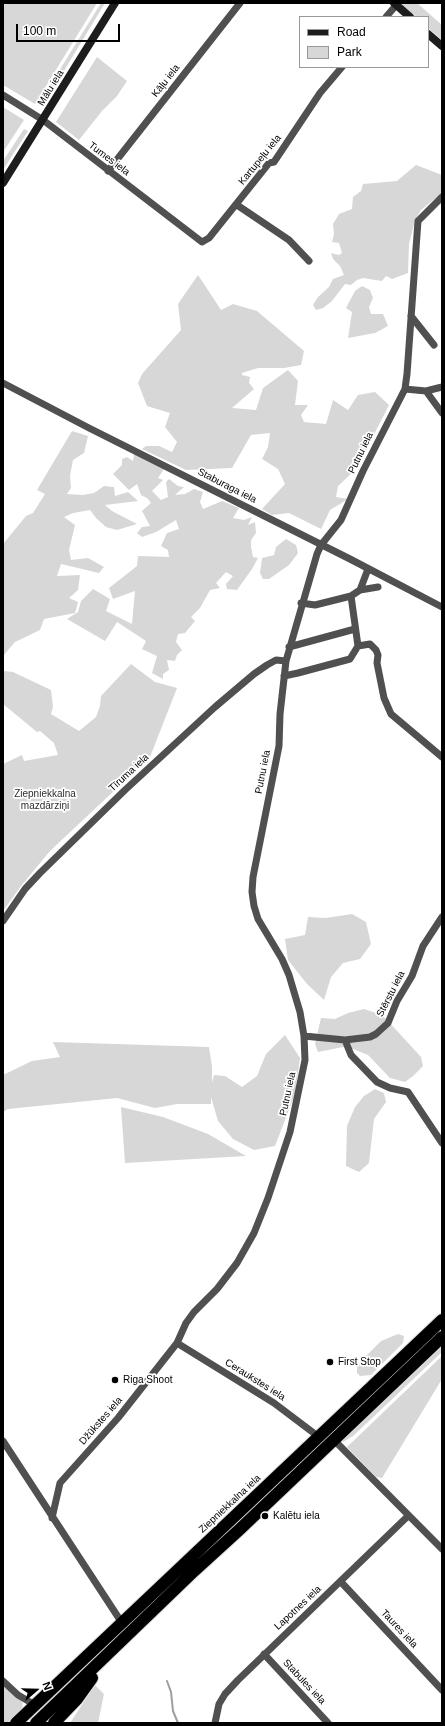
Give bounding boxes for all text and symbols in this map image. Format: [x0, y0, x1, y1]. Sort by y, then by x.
scale bar [18, 16, 122, 42]
legend [299, 16, 429, 68]
text: 100 m [23, 24, 56, 38]
text: Road [337, 25, 366, 39]
text: Park [337, 45, 362, 59]
street label: Kāļu iela [149, 62, 183, 100]
street label: Mālu iela [35, 68, 67, 108]
street label: Kartupeļu iela [236, 132, 284, 188]
street label: Tumes iela [86, 140, 132, 178]
street label: Putnu iela [346, 430, 376, 476]
street label: Staburaga iela [196, 466, 258, 506]
street label: Putnu iela [253, 749, 273, 795]
street label: Tīruma iela [107, 752, 151, 794]
park label: Ziepniekkalna mazdārziņi [14, 788, 76, 812]
street label: Stērstu iela [374, 969, 408, 1019]
street label: Putnu iela [278, 1071, 298, 1117]
place label: First Stop [338, 1356, 381, 1368]
street label: Ceraukstes iela [223, 1357, 287, 1403]
marker: First Stop [325, 1357, 335, 1367]
place label: Riga Shoot [123, 1374, 172, 1386]
marker: Riga Shoot [110, 1375, 120, 1385]
street label: Džūkstes iela [77, 1395, 125, 1447]
street label: Ziepniekkalna iela [197, 1472, 263, 1536]
place label: Kalētu iela [273, 1510, 320, 1522]
marker: Kalētu iela [260, 1511, 270, 1521]
street label: Lapotnes iela [272, 1583, 324, 1633]
street label: Taures iela [378, 1607, 420, 1651]
street label: Stabules iela [280, 1657, 328, 1707]
north arrow [16, 1670, 56, 1710]
text: N [40, 1680, 54, 1692]

